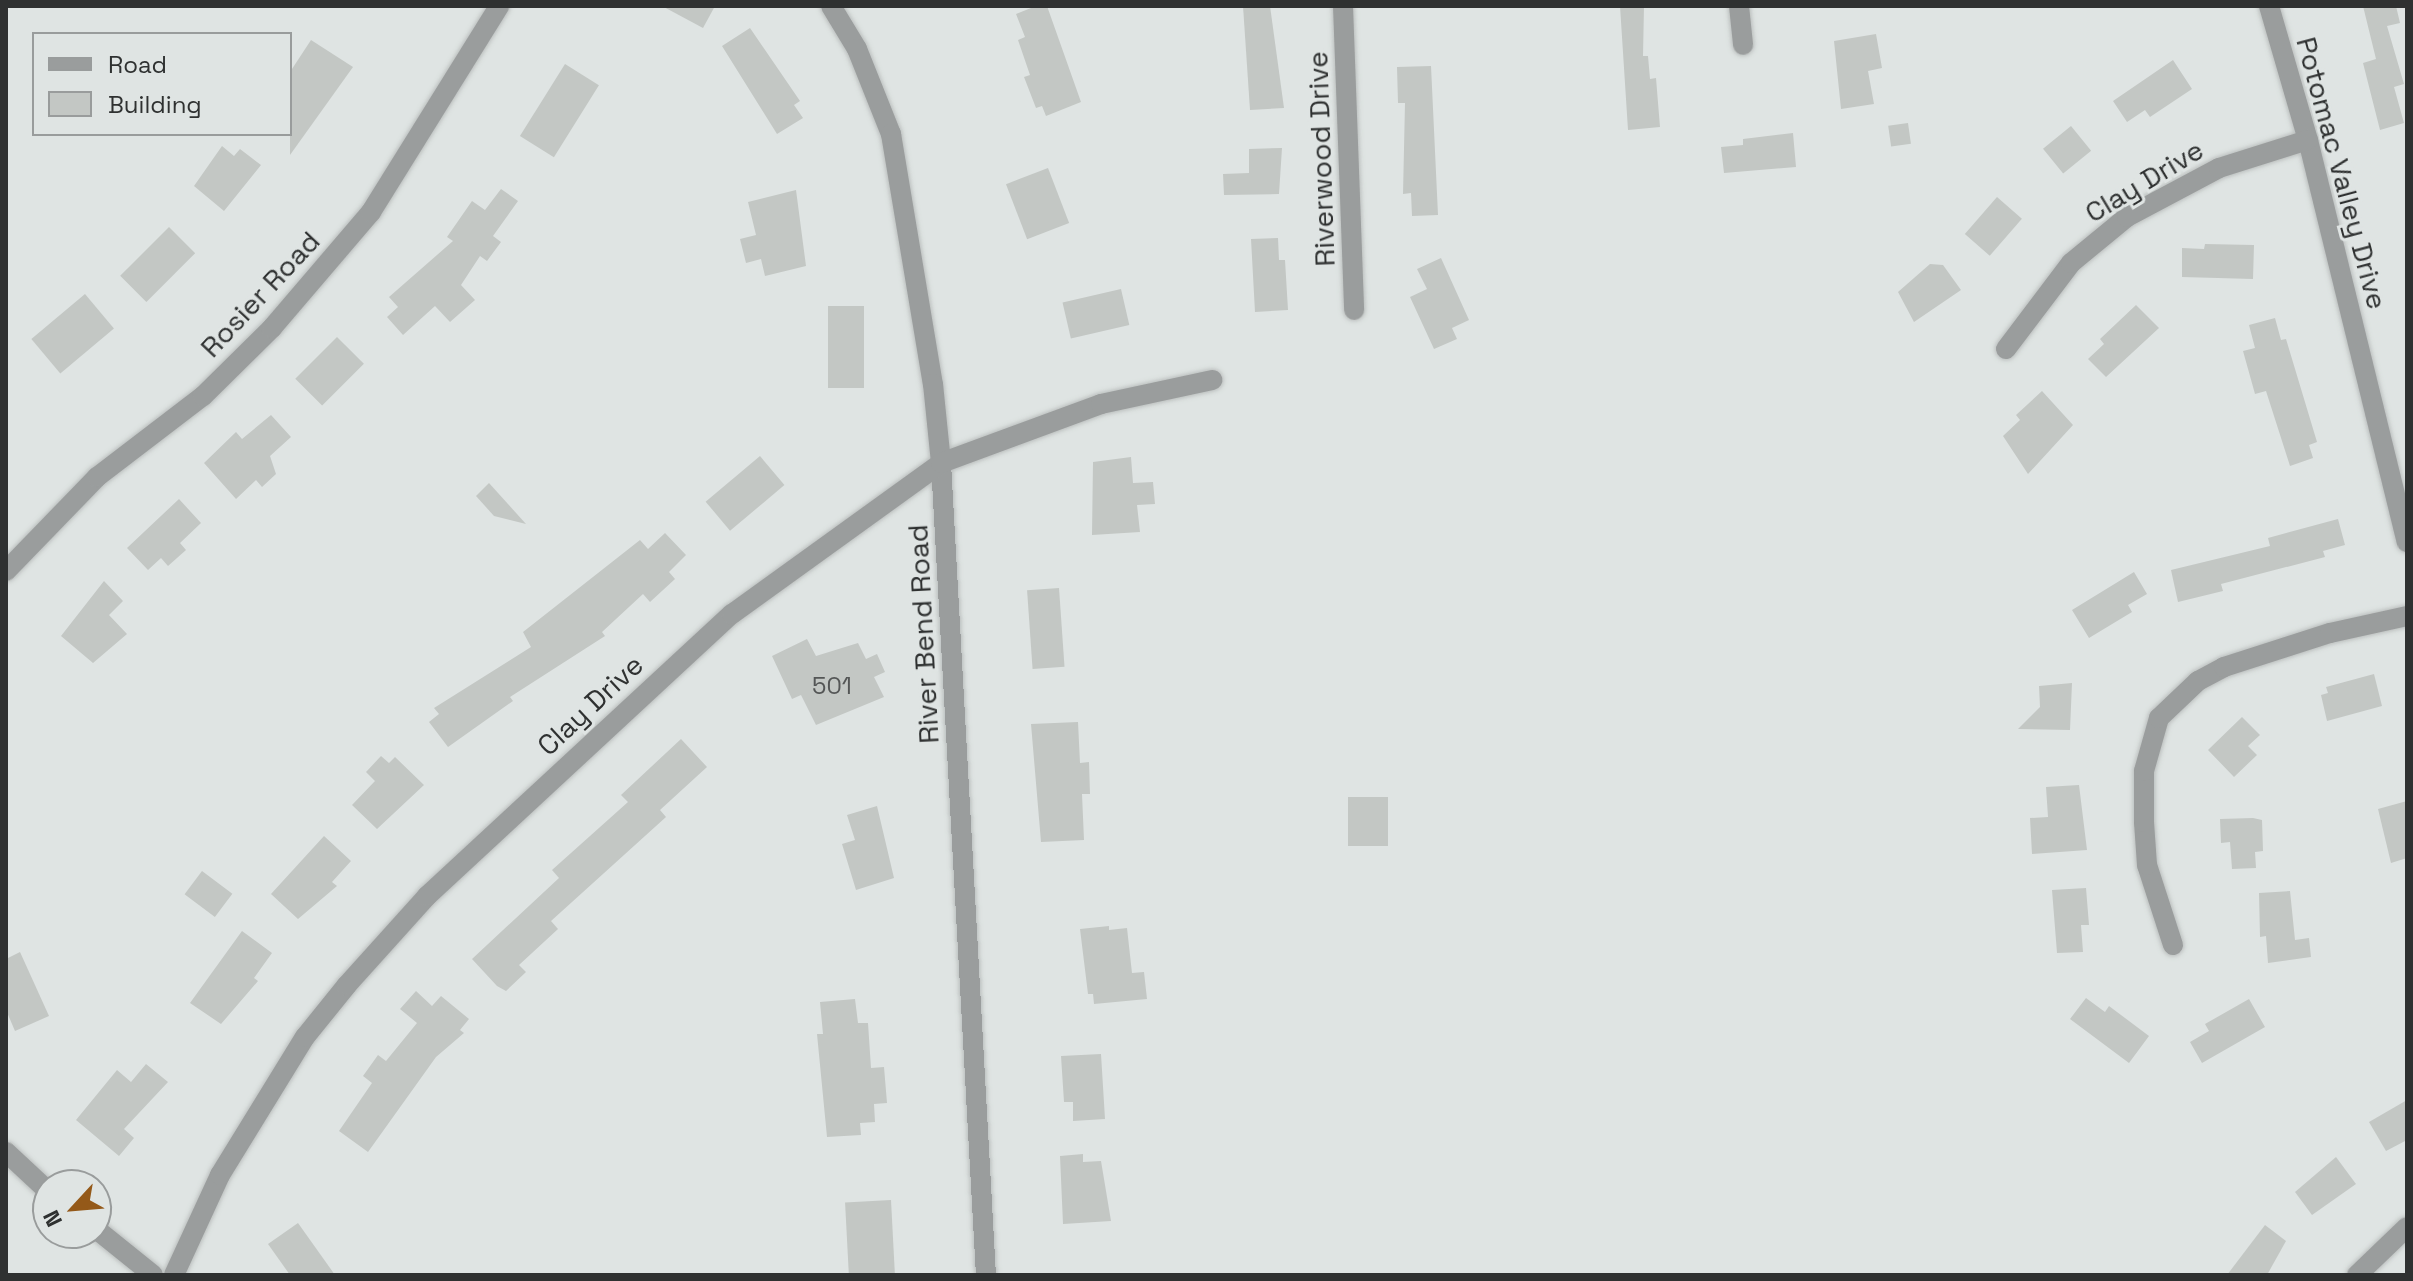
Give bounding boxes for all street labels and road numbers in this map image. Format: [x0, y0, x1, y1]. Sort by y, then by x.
street label: Potomac Valley Drive [2289, 33, 2395, 313]
street label: Riverwood Drive [1300, 51, 1342, 267]
street label: Clay Drive [2079, 133, 2209, 229]
street label: Rosier Road [193, 224, 327, 364]
street label: River Bend Road [900, 523, 946, 745]
street label: Clay Drive [530, 648, 650, 762]

